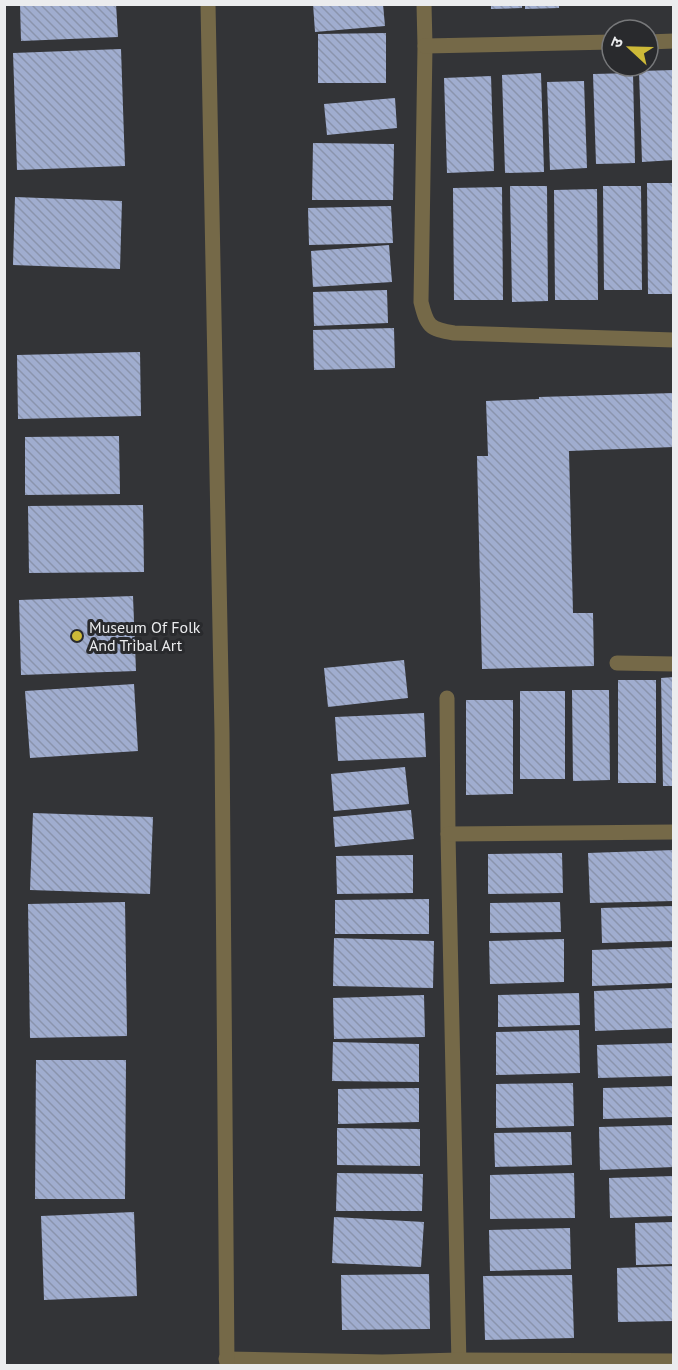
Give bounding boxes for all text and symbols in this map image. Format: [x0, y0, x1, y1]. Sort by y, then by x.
north arrow [600, 18, 660, 78]
text: उ [605, 34, 627, 50]
place label: Museum Of Folk And Tribal Art [89, 617, 201, 655]
marker: Museum Of Folk And Tribal Art [70, 629, 84, 643]

